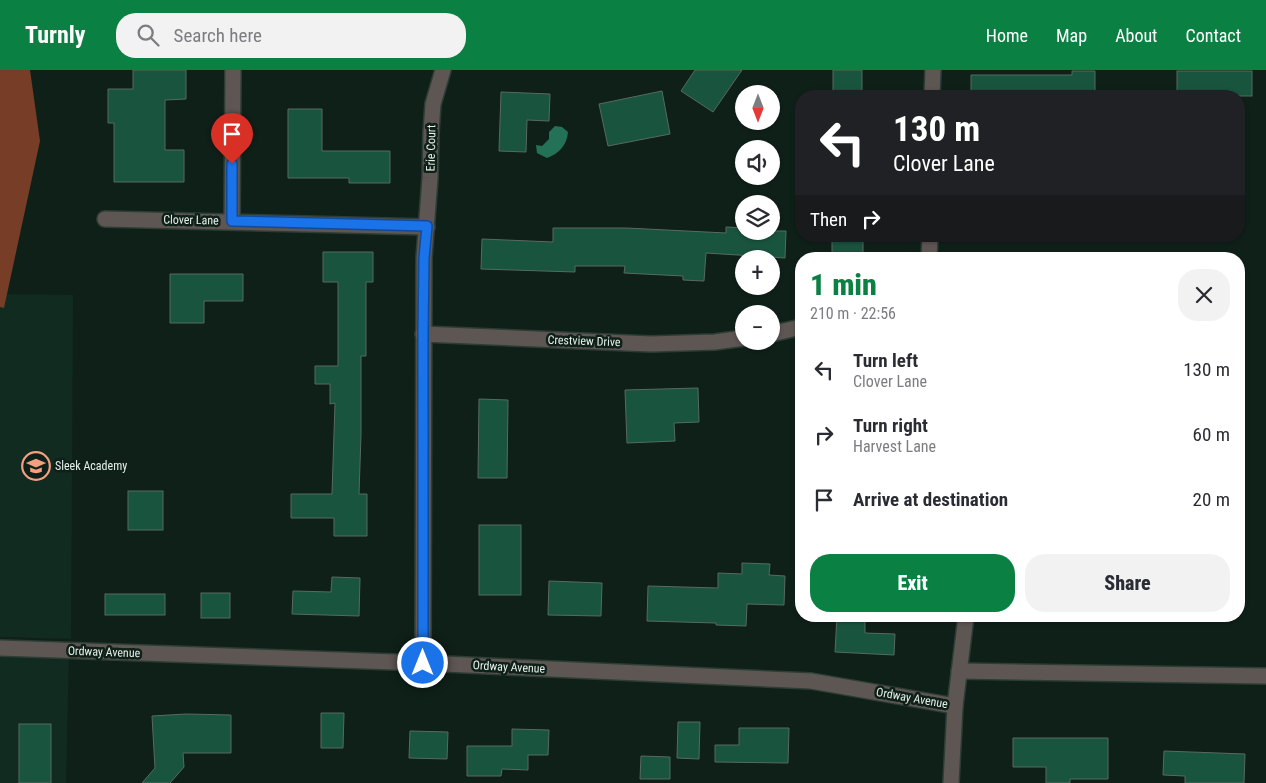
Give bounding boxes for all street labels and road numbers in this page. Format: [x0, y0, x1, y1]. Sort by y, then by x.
street label: Erie Court [424, 124, 438, 172]
street label: Clover Lane [163, 213, 219, 227]
street label: Crestview Drive [547, 333, 621, 349]
street label: Ordway Avenue [68, 644, 141, 660]
street label: Ordway Avenue [472, 658, 546, 676]
street label: Ordway Avenue [875, 685, 949, 711]

